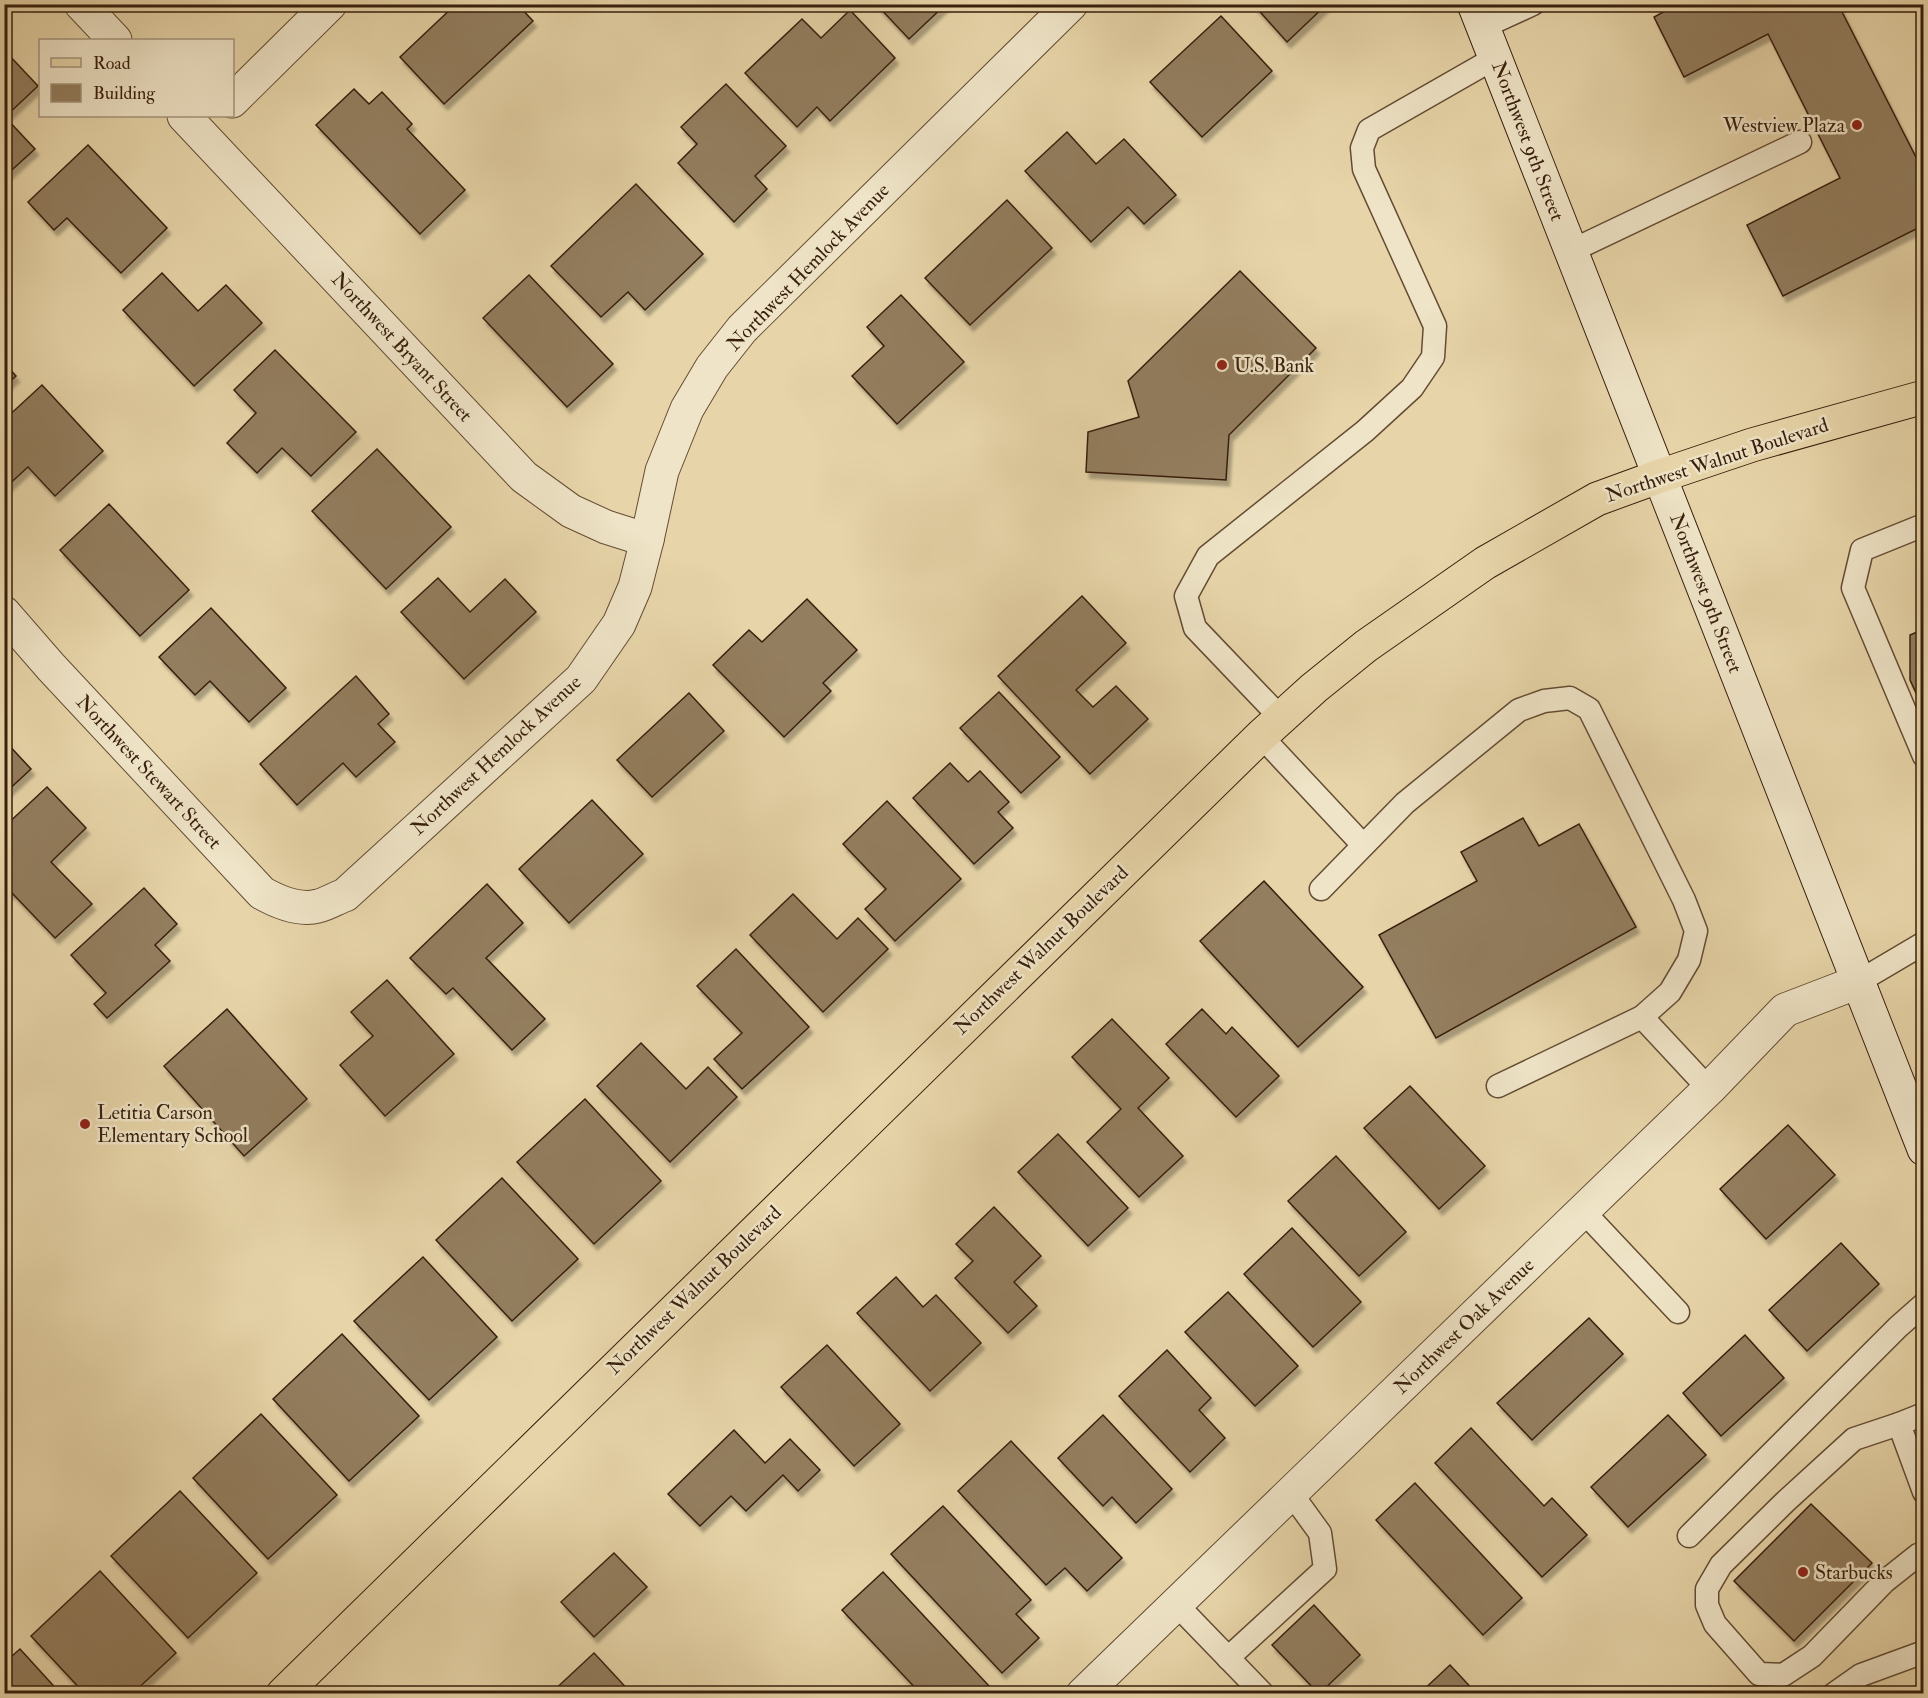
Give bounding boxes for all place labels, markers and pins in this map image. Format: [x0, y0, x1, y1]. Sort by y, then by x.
place label: Westview Plaza [1722, 113, 1846, 138]
marker: Westview Plaza [1850, 118, 1864, 132]
place label: U.S. Bank [1234, 353, 1315, 378]
marker: U.S. Bank [1215, 358, 1229, 372]
place label: Letitia Carson Elementary School [97, 1100, 248, 1148]
marker: Letitia Carson Elementary School [78, 1117, 92, 1131]
place label: Starbucks [1815, 1560, 1893, 1585]
marker: Starbucks [1796, 1565, 1810, 1579]

